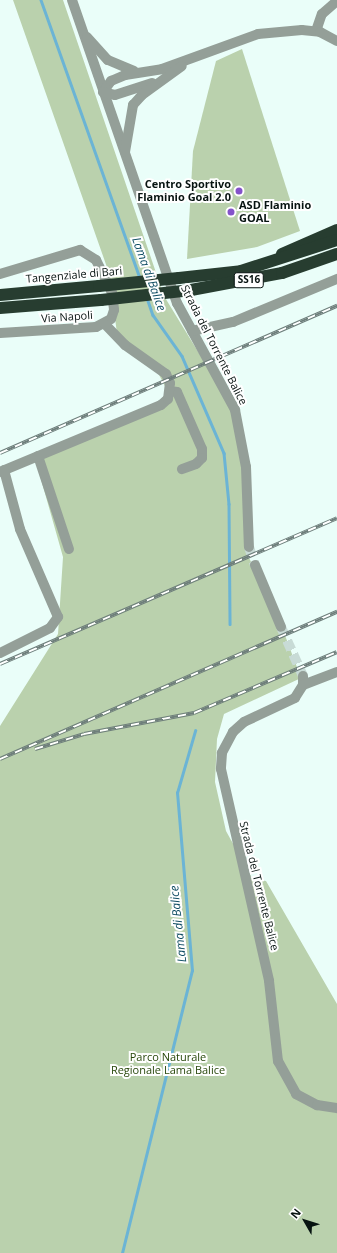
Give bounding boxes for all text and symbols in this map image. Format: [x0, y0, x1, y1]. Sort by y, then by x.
place label: Centro Sportivo Flaminio Goal 2.0 [137, 178, 231, 204]
marker: Centro Sportivo Flaminio Goal 2.0 [234, 186, 244, 196]
place label: ASD Flaminio GOAL [239, 199, 311, 225]
marker: ASD Flaminio GOAL [226, 207, 236, 217]
water label: Lama di Balice [129, 235, 169, 313]
street label: Tangenziale di Bari [25, 264, 123, 286]
road number: SS16 [233, 272, 265, 288]
street label: Strada del Torrente Balice [178, 283, 250, 407]
street label: Via Napoli [41, 309, 93, 325]
street label: Strada del Torrente Balice [237, 820, 281, 952]
water label: Lama di Balice [167, 885, 189, 963]
park label: Parco Naturale Regionale Lama Balice [111, 1051, 225, 1077]
north arrow [285, 1201, 325, 1241]
text: N [287, 1205, 304, 1221]

